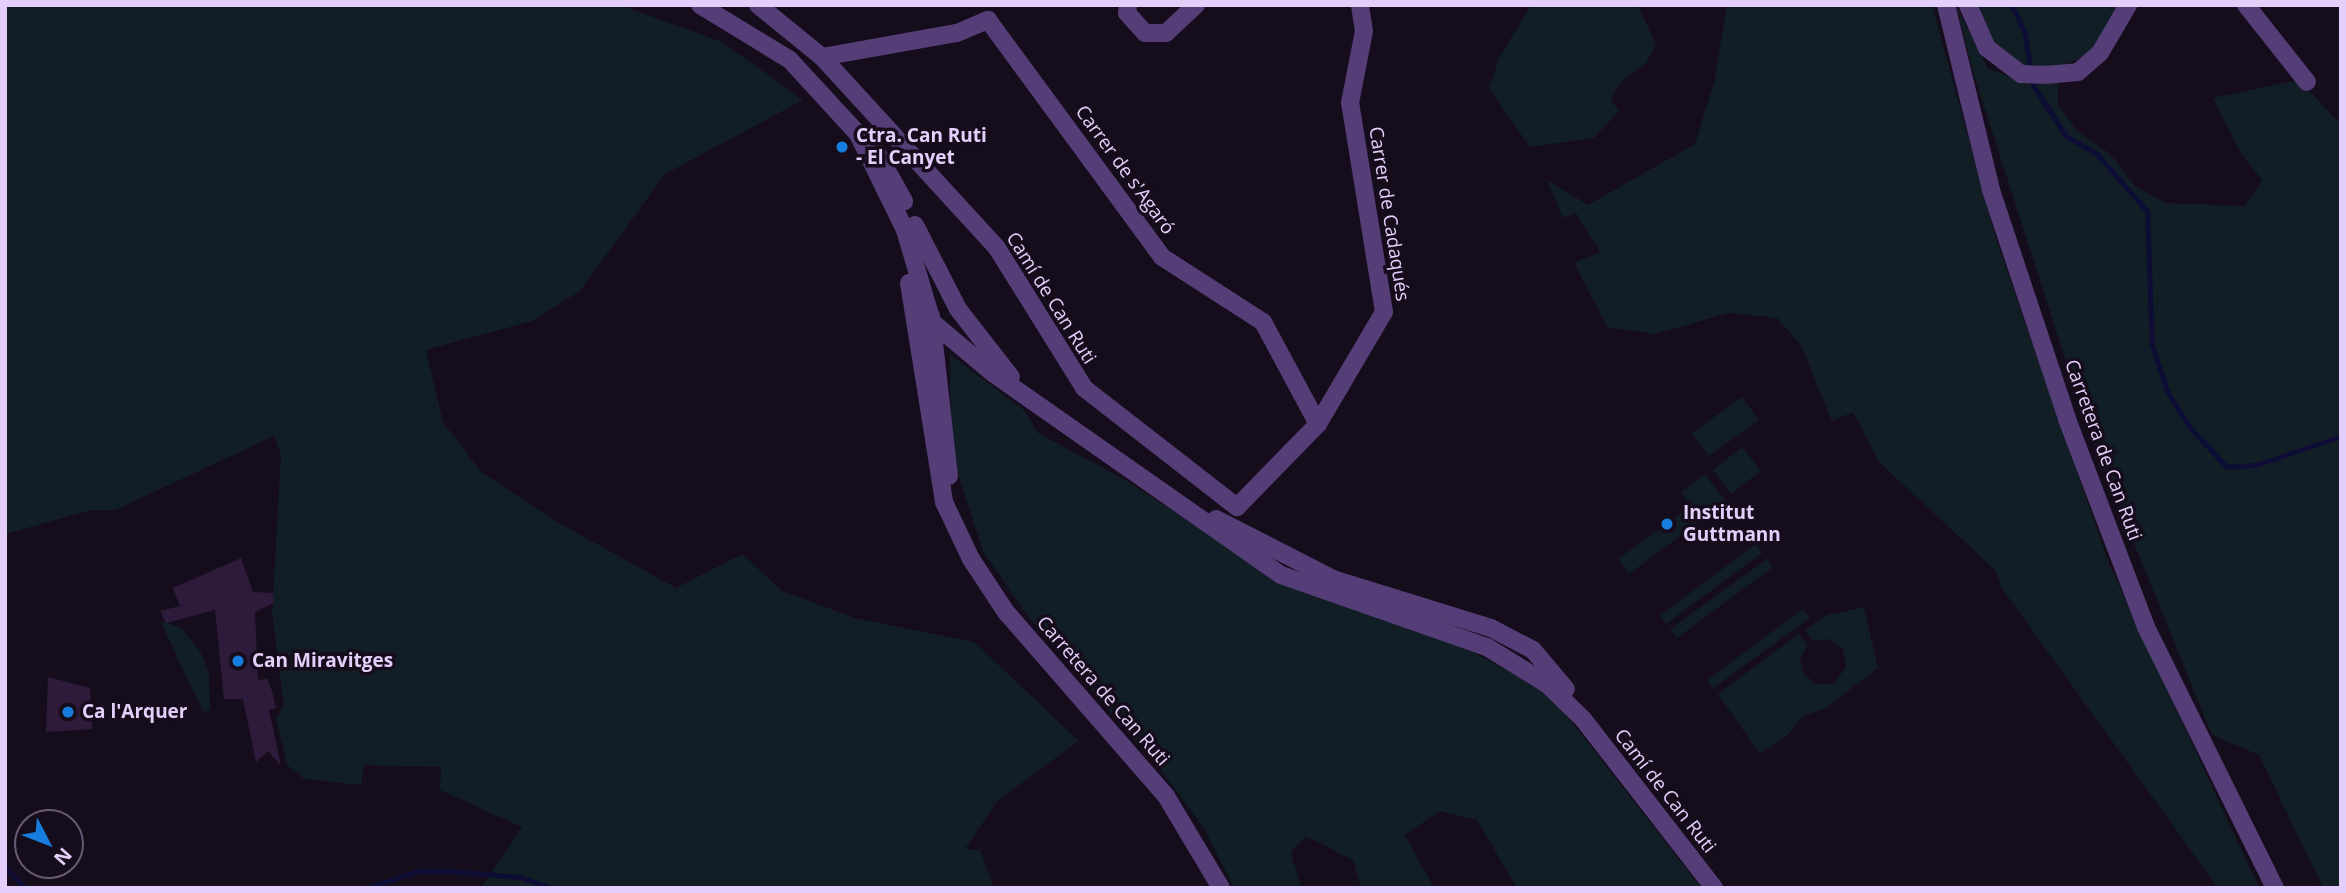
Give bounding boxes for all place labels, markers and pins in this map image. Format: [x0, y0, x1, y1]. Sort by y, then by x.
place label: Ctra. Can Ruti - El Canyet [856, 125, 987, 169]
marker: Ctra. Can Ruti - El Canyet [834, 139, 850, 155]
place label: Institut Guttmann [1683, 502, 1781, 546]
marker: Institut Guttmann [1657, 514, 1677, 534]
place label: Can Miravitges [252, 650, 393, 672]
marker: Can Miravitges [230, 653, 246, 669]
place label: Ca l'Arquer [82, 701, 187, 723]
marker: Ca l'Arquer [60, 704, 76, 720]

